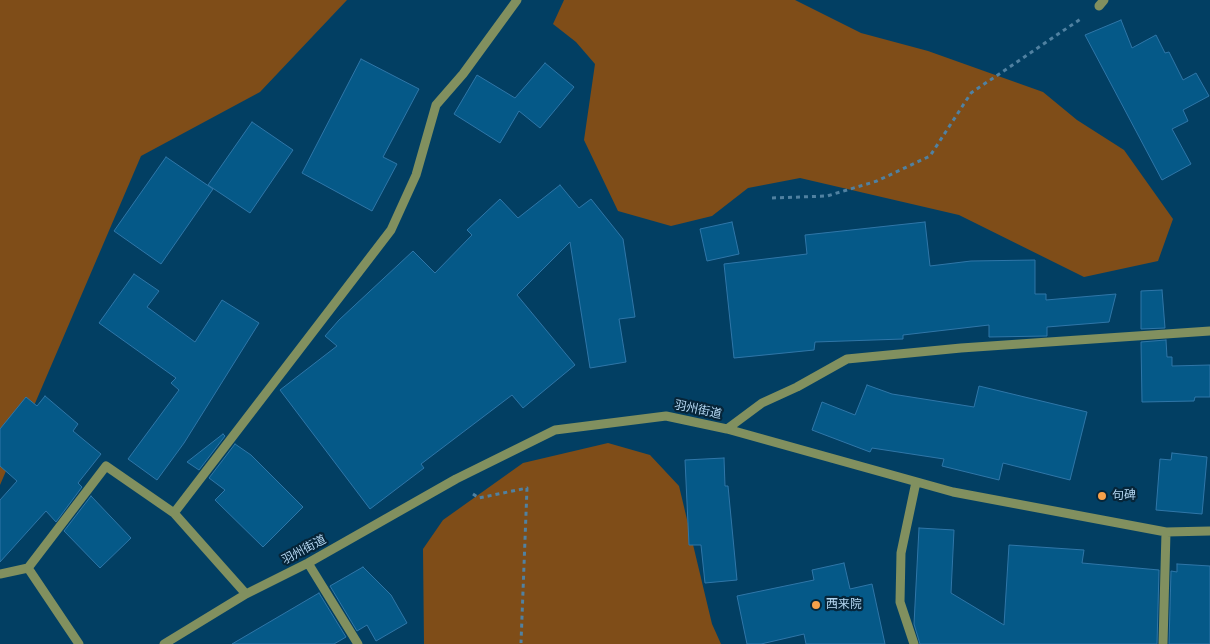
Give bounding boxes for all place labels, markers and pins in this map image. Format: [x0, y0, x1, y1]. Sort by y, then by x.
place label: 句碑 [1112, 489, 1136, 503]
marker: 句碑 [1096, 490, 1108, 502]
place label: 西来院 [826, 598, 862, 612]
marker: 西来院 [810, 599, 822, 611]

